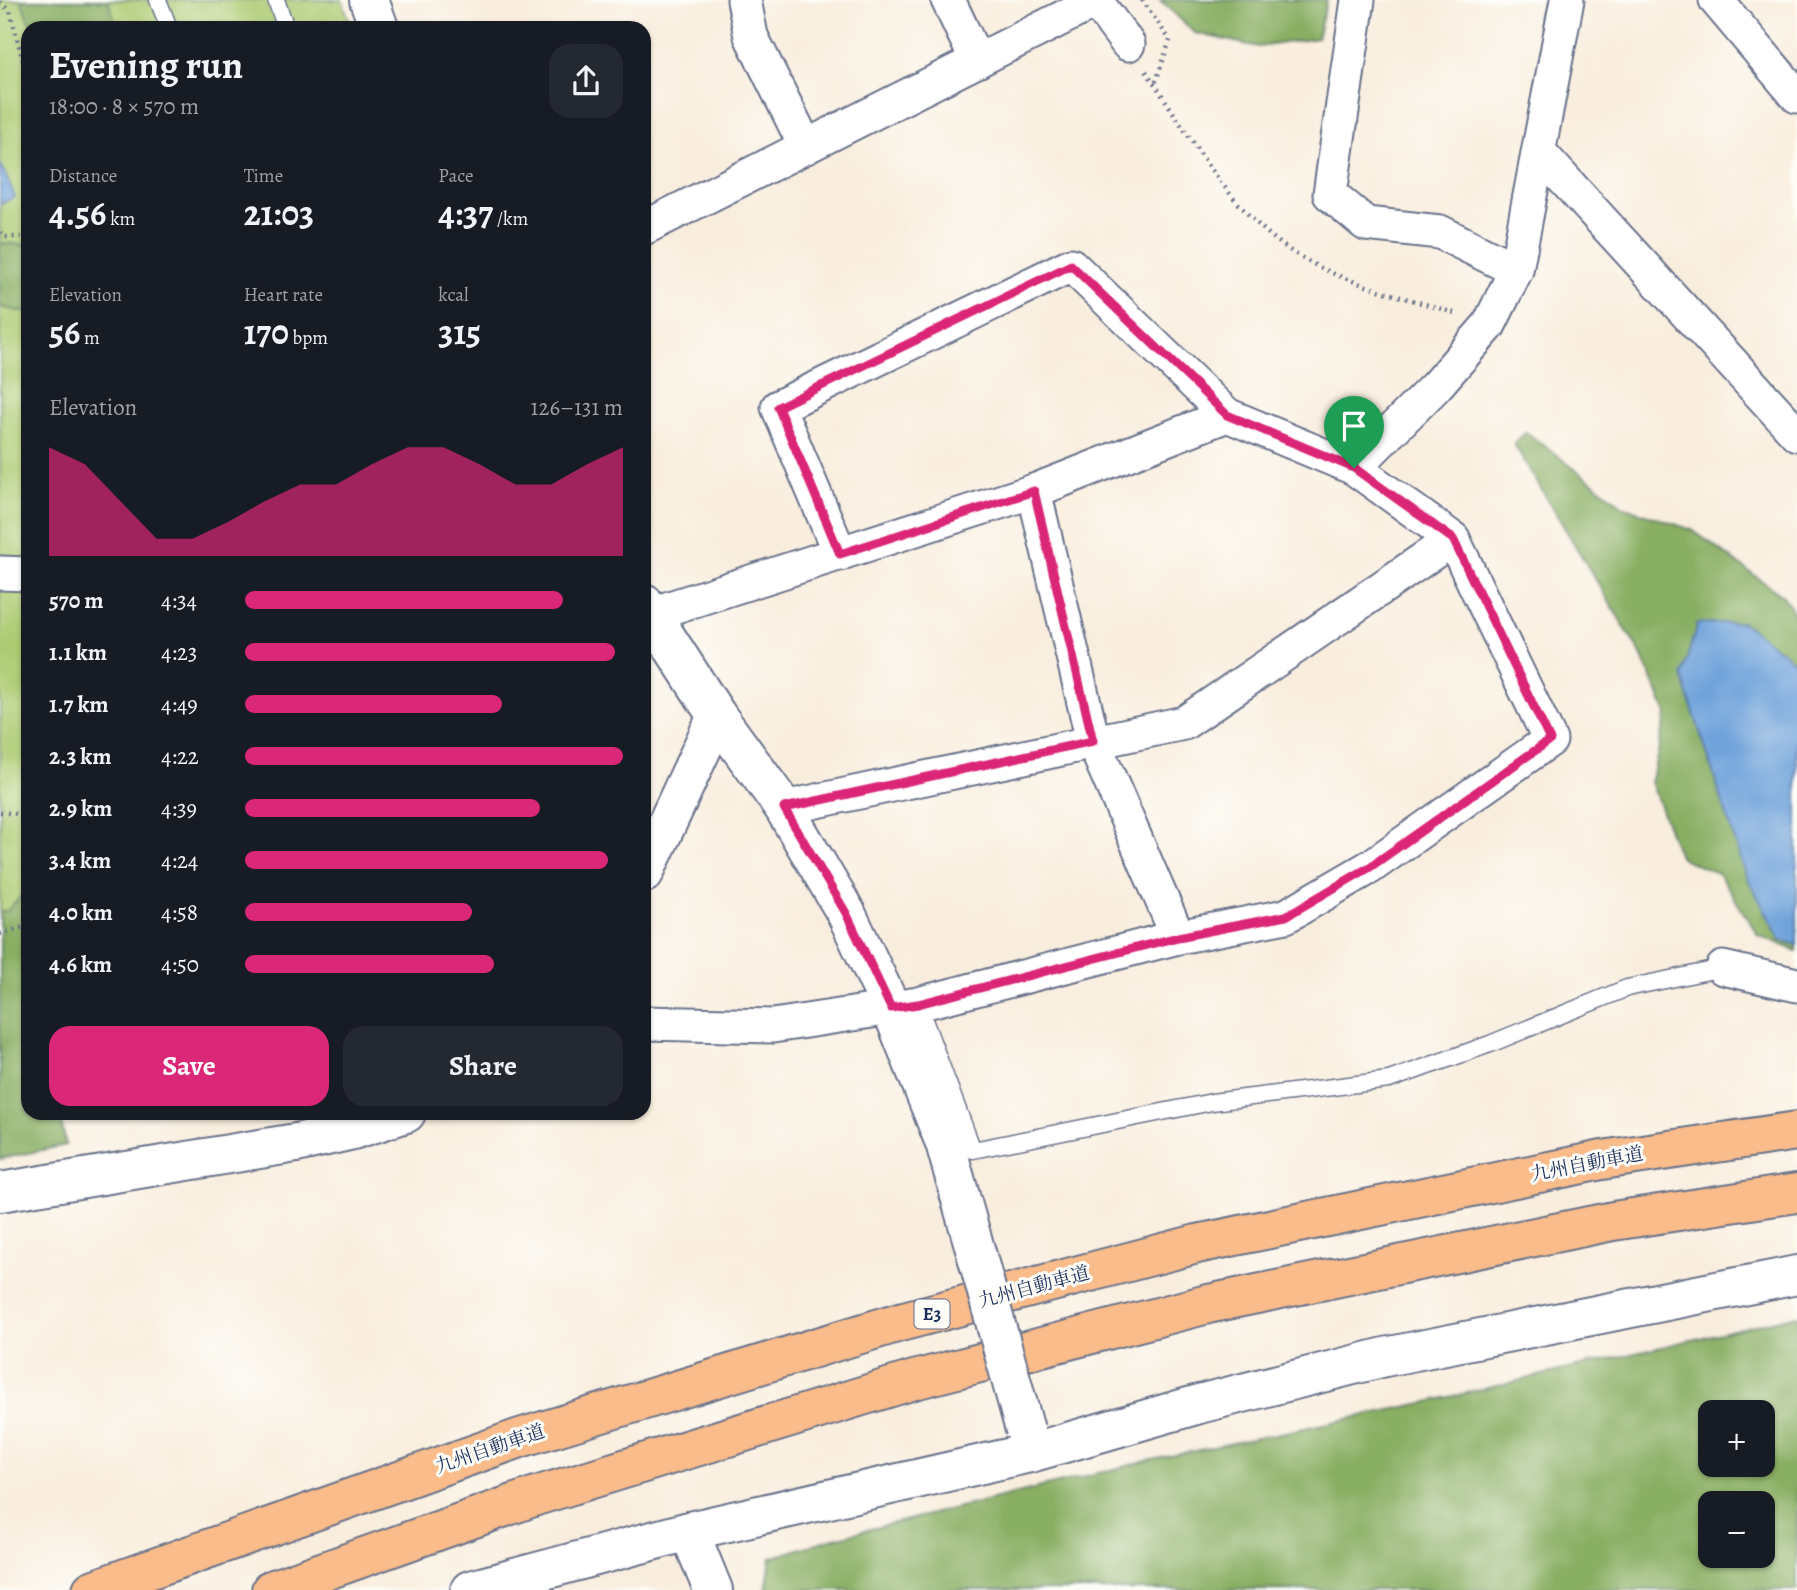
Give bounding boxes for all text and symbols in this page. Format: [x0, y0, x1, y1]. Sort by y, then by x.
text: Evening run [49, 39, 243, 91]
button: share [549, 44, 623, 118]
text: 18:00 · 8 × 570 m [49, 91, 199, 122]
text: Distance [49, 163, 117, 189]
text: Time [244, 163, 283, 189]
text: Pace [438, 163, 474, 189]
text: 4.56 [49, 189, 106, 237]
text: 21:03 [244, 189, 314, 237]
text: 4:37 [438, 189, 493, 237]
text: km [106, 206, 135, 232]
text: /km [493, 206, 528, 232]
text: Elevation [49, 282, 122, 308]
text: Heart rate [244, 282, 323, 308]
text: kcal [438, 282, 469, 308]
text: 56 [49, 308, 80, 356]
text: 170 [244, 308, 289, 356]
text: 315 [438, 308, 481, 356]
text: m [80, 325, 100, 351]
text: bpm [289, 325, 328, 351]
text: Elevation [49, 392, 137, 423]
text: 126–131 m [531, 392, 623, 423]
pin [1324, 396, 1384, 468]
icon: arrive [1335, 407, 1373, 445]
text: 570 m [49, 585, 104, 616]
text: 4:34 [161, 585, 197, 616]
text: 1.1 km [49, 637, 107, 668]
text: 4:23 [161, 637, 197, 668]
text: 1.7 km [49, 689, 109, 720]
text: 4:49 [161, 689, 198, 720]
text: 2.3 km [49, 741, 112, 772]
text: 4:22 [161, 741, 199, 772]
text: 2.9 km [49, 793, 112, 824]
text: 4:39 [161, 793, 197, 824]
text: 3.4 km [49, 845, 111, 876]
text: 4:24 [161, 845, 198, 876]
text: 4.0 km [49, 897, 113, 928]
text: 4:58 [161, 897, 198, 928]
text: 4.6 km [49, 949, 112, 980]
text: 4:50 [161, 949, 199, 980]
button: Save [49, 1026, 329, 1106]
button: Share [343, 1026, 623, 1106]
street label: 九州自動車道 [1529, 1140, 1645, 1188]
street label: 九州自動車道 [976, 1260, 1092, 1314]
road number: E3 [914, 1300, 950, 1329]
map controls [1698, 1400, 1775, 1568]
button: + [1698, 1400, 1775, 1477]
street label: 九州自動車道 [432, 1418, 548, 1480]
button: − [1698, 1491, 1775, 1568]

